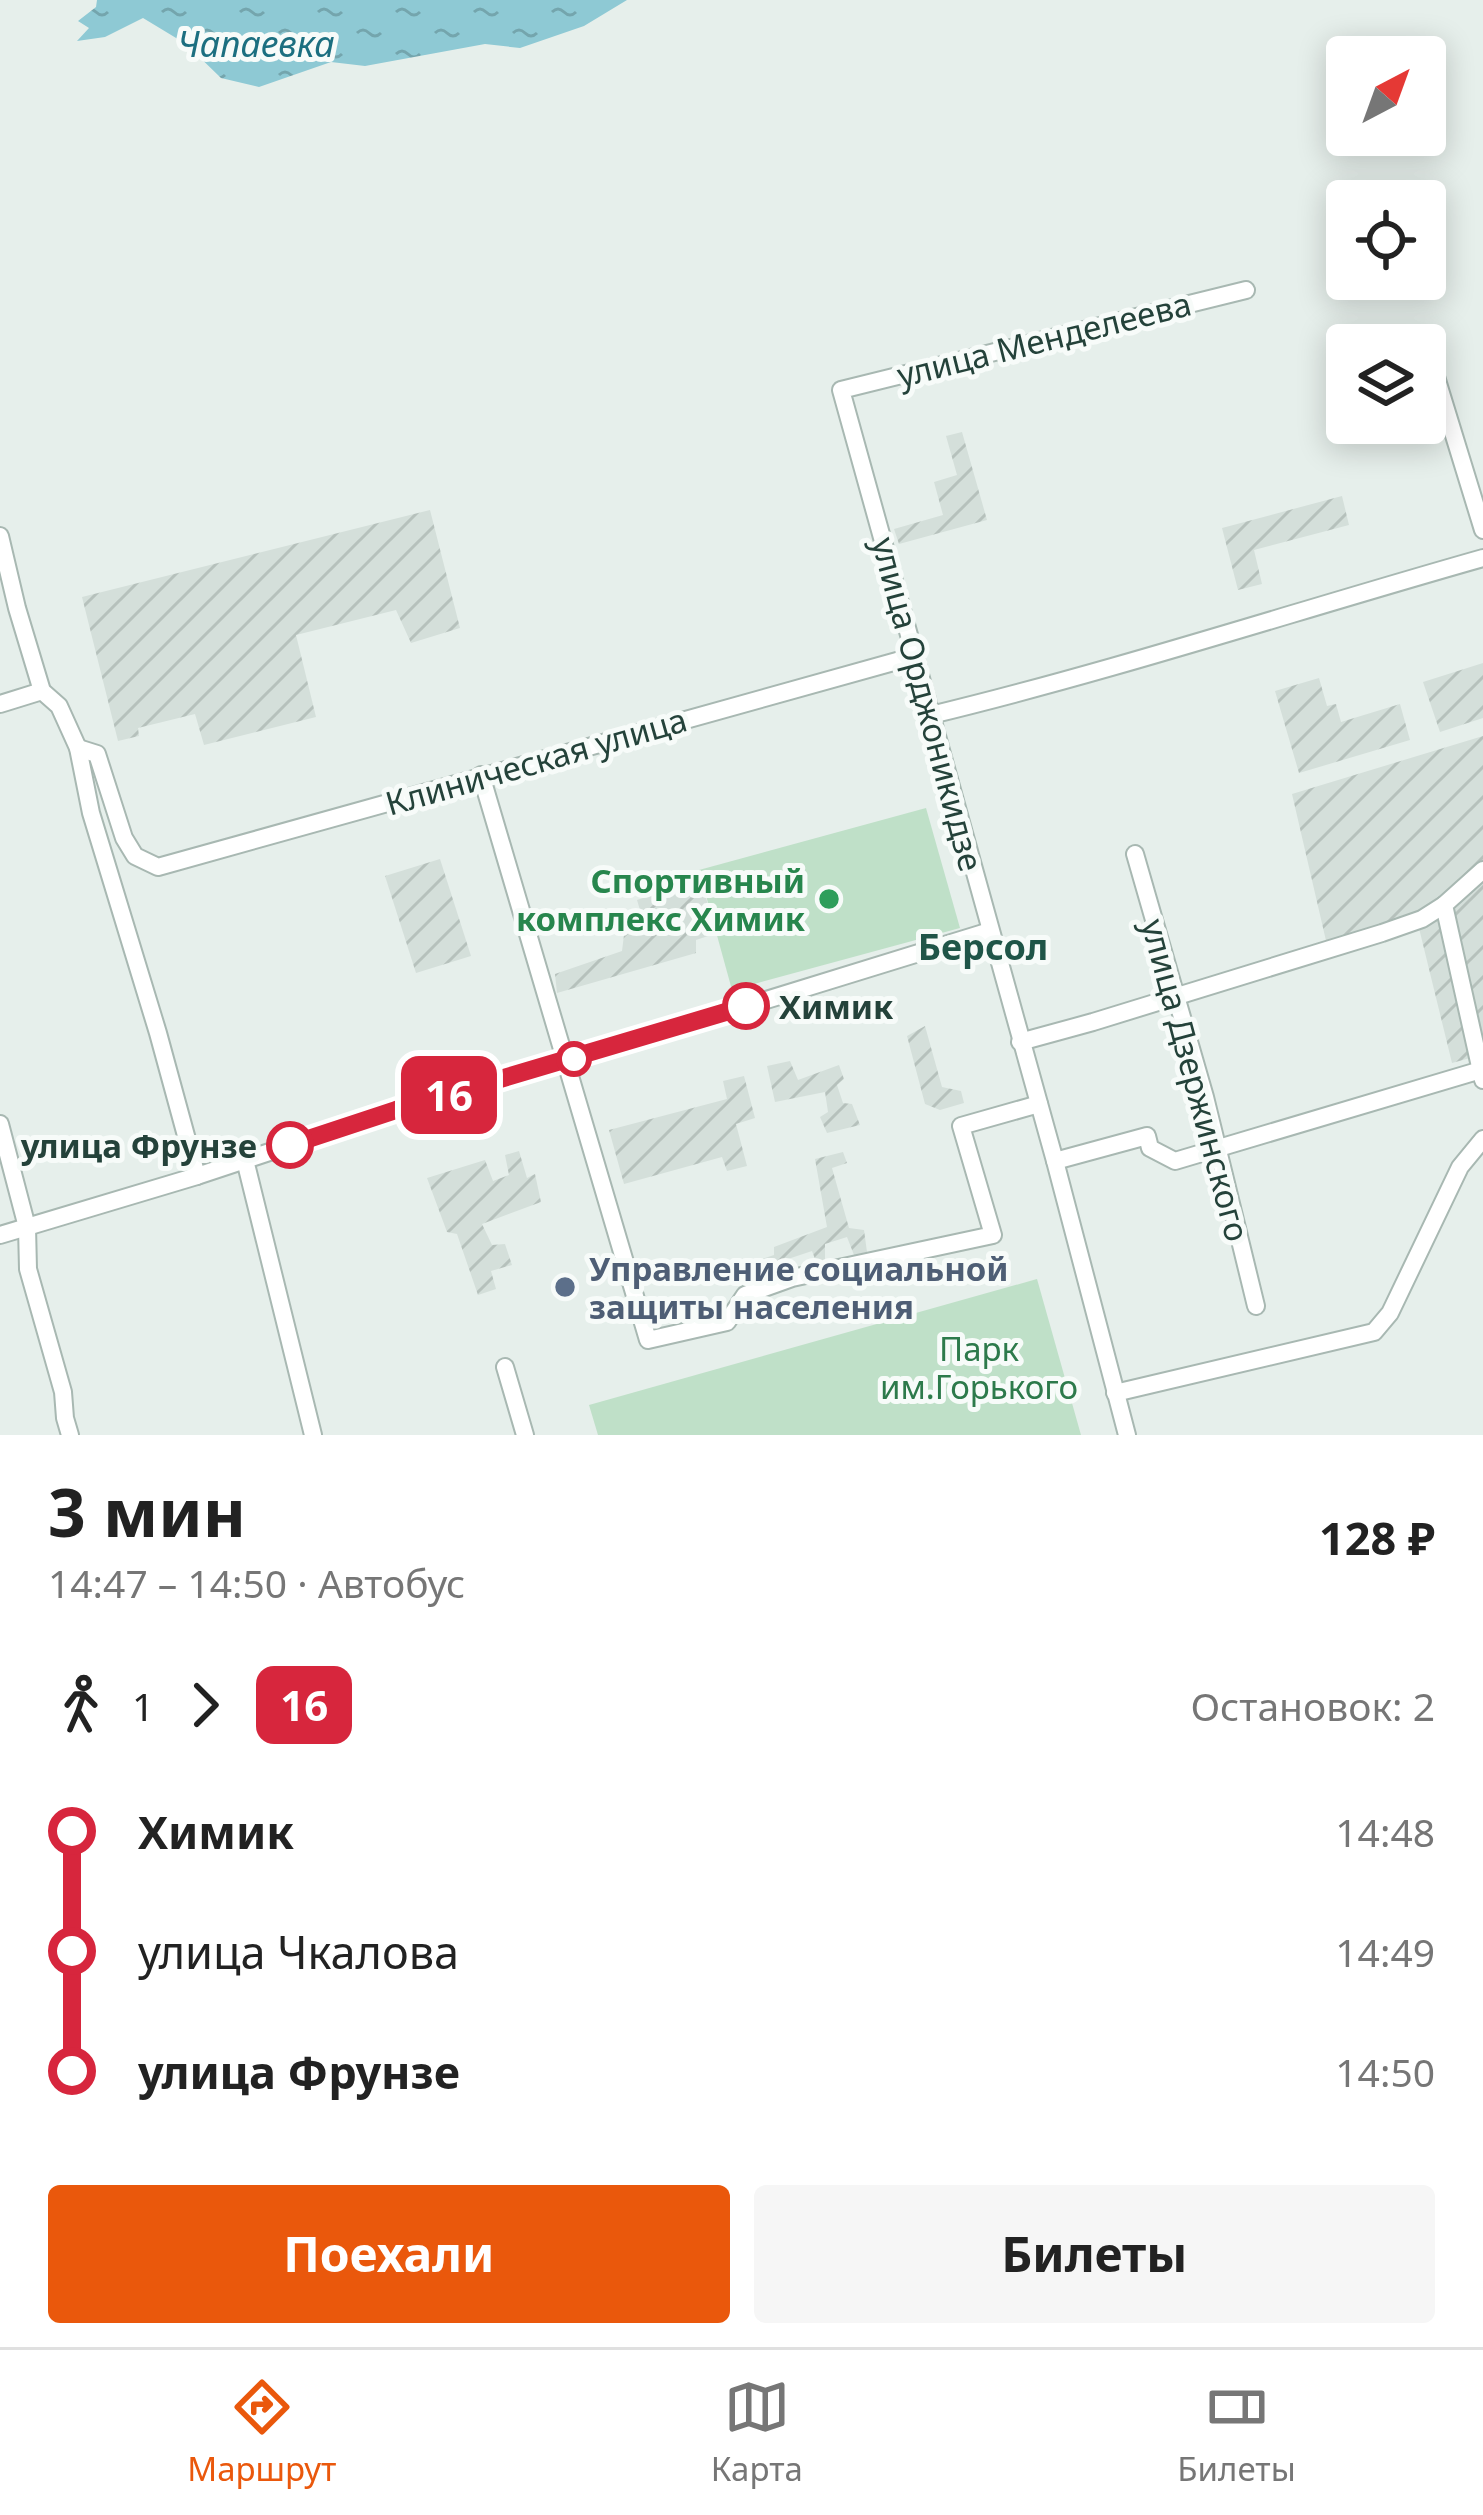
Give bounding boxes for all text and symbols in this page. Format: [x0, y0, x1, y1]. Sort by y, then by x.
water label: Чапаевка [177, 19, 335, 68]
north arrow [1326, 36, 1446, 156]
map controls [1326, 36, 1446, 444]
button: locate [1326, 180, 1446, 300]
street label: улица Менделеева [892, 281, 1196, 397]
button: layers [1326, 324, 1446, 444]
street label: улица Орджоникидзе [862, 532, 994, 876]
street label: Клиническая улица [380, 696, 692, 826]
place label: Спортивный комплекс Химик [516, 858, 806, 941]
marker: Спортивный комплекс Химик [816, 886, 842, 912]
street label: улица Дзержинского [1131, 914, 1261, 1246]
district label: Берсол [918, 922, 1048, 971]
marker: Химик [724, 984, 768, 1028]
place label: Химик [779, 984, 894, 1029]
unlabelled marker [558, 1043, 590, 1075]
line badge: 16 [395, 1056, 503, 1134]
text: 16 [425, 1066, 473, 1123]
place label: улица Фрунзе [20, 1123, 257, 1168]
marker: улица Фрунзе [268, 1123, 312, 1167]
place label: Управление социальной защиты населения [589, 1246, 1009, 1329]
marker: Управление социальной защиты населения [552, 1274, 578, 1300]
park label: Парк им.Горького [880, 1326, 1078, 1409]
text: 3 мин [48, 1466, 246, 1556]
text: 128 ₽ [1319, 1507, 1435, 1568]
text: 14:47 – 14:50 · Автобус [48, 1556, 465, 1609]
icon: walk [48, 1672, 114, 1738]
icon: forward [172, 1672, 238, 1738]
text: 16 [280, 1676, 328, 1733]
text: 1 [132, 1679, 154, 1732]
text: Остановок: 2 [1190, 1679, 1435, 1732]
text: Химик [138, 1801, 294, 1862]
text: 14:48 [1335, 1805, 1435, 1858]
text: улица Чкалова [138, 1921, 459, 1982]
text: 14:49 [1335, 1925, 1435, 1978]
text: улица Фрунзе [138, 2041, 460, 2102]
text: 14:50 [1335, 2045, 1435, 2098]
button: Поехали [48, 2185, 730, 2323]
button: Билеты [754, 2185, 1435, 2323]
tab: Маршрут [187, 2374, 336, 2491]
tab: Карта [711, 2374, 803, 2491]
tab: Билеты [1177, 2374, 1296, 2491]

